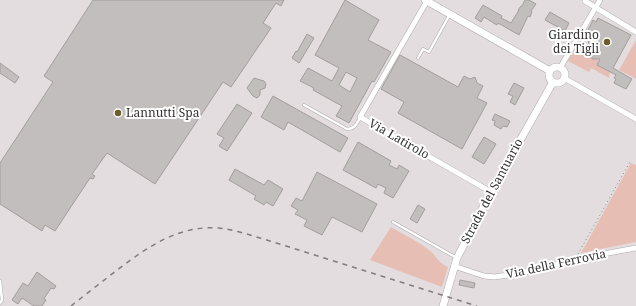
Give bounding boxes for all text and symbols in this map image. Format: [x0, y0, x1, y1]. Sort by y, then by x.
place label: Giardino dei Tigli [548, 26, 599, 57]
marker: Giardino dei Tigli [602, 37, 612, 47]
place label: Lannutti Spa [126, 104, 200, 121]
marker: Lannutti Spa [113, 108, 123, 118]
street label: Via Latirolo [366, 114, 433, 163]
street label: Strada del Santuario [457, 135, 527, 246]
street label: Via della Ferrovia [504, 245, 608, 282]

